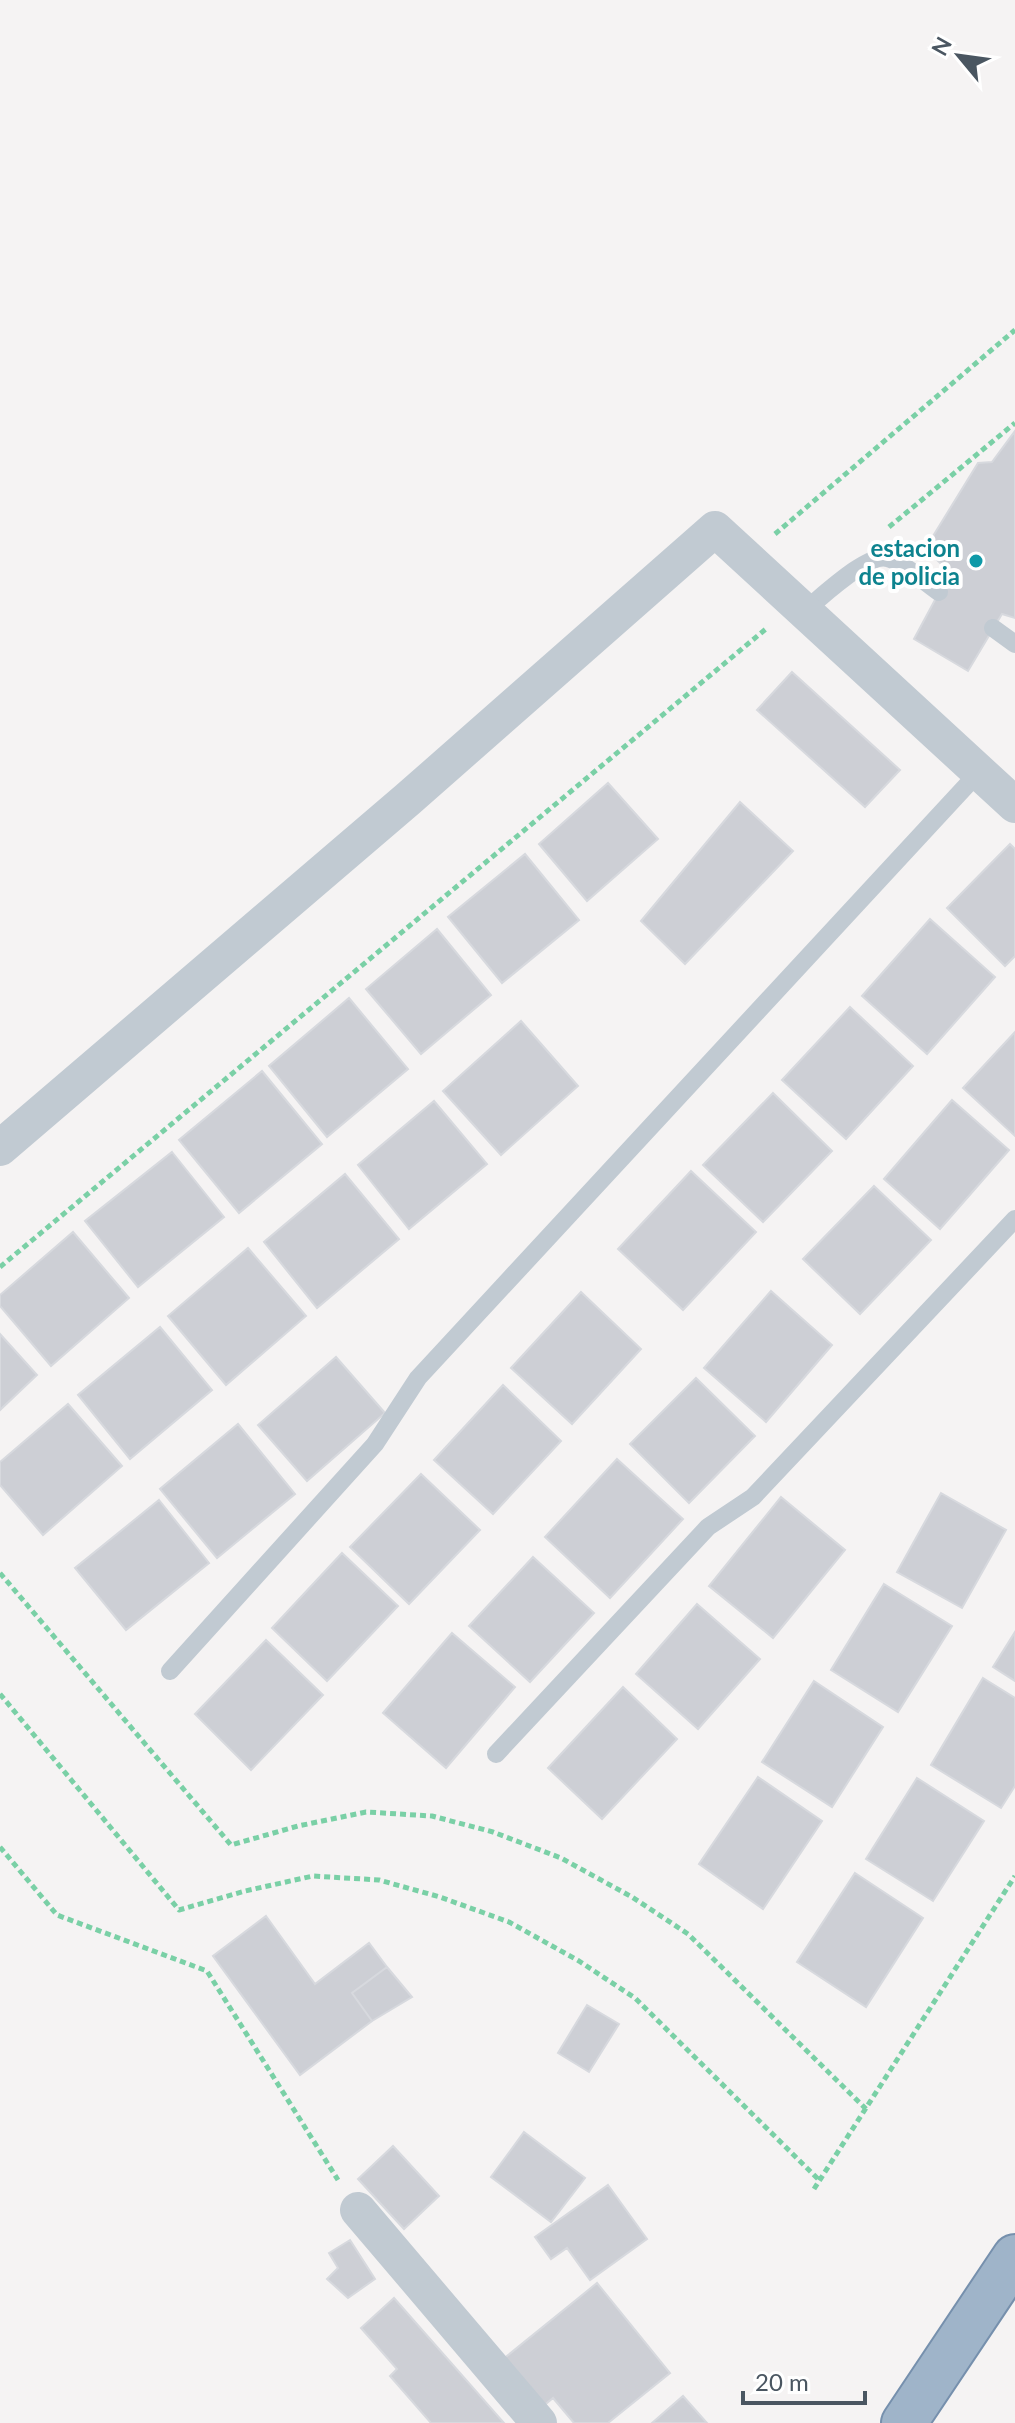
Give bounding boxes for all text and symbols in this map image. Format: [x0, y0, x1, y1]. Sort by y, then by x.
north arrow [919, 16, 999, 96]
text: N [925, 32, 957, 60]
place label: estacion de policia [858, 533, 960, 590]
marker: estacion de policia [967, 552, 985, 570]
scale bar [743, 2355, 865, 2405]
text: 20 m [755, 2367, 809, 2396]

